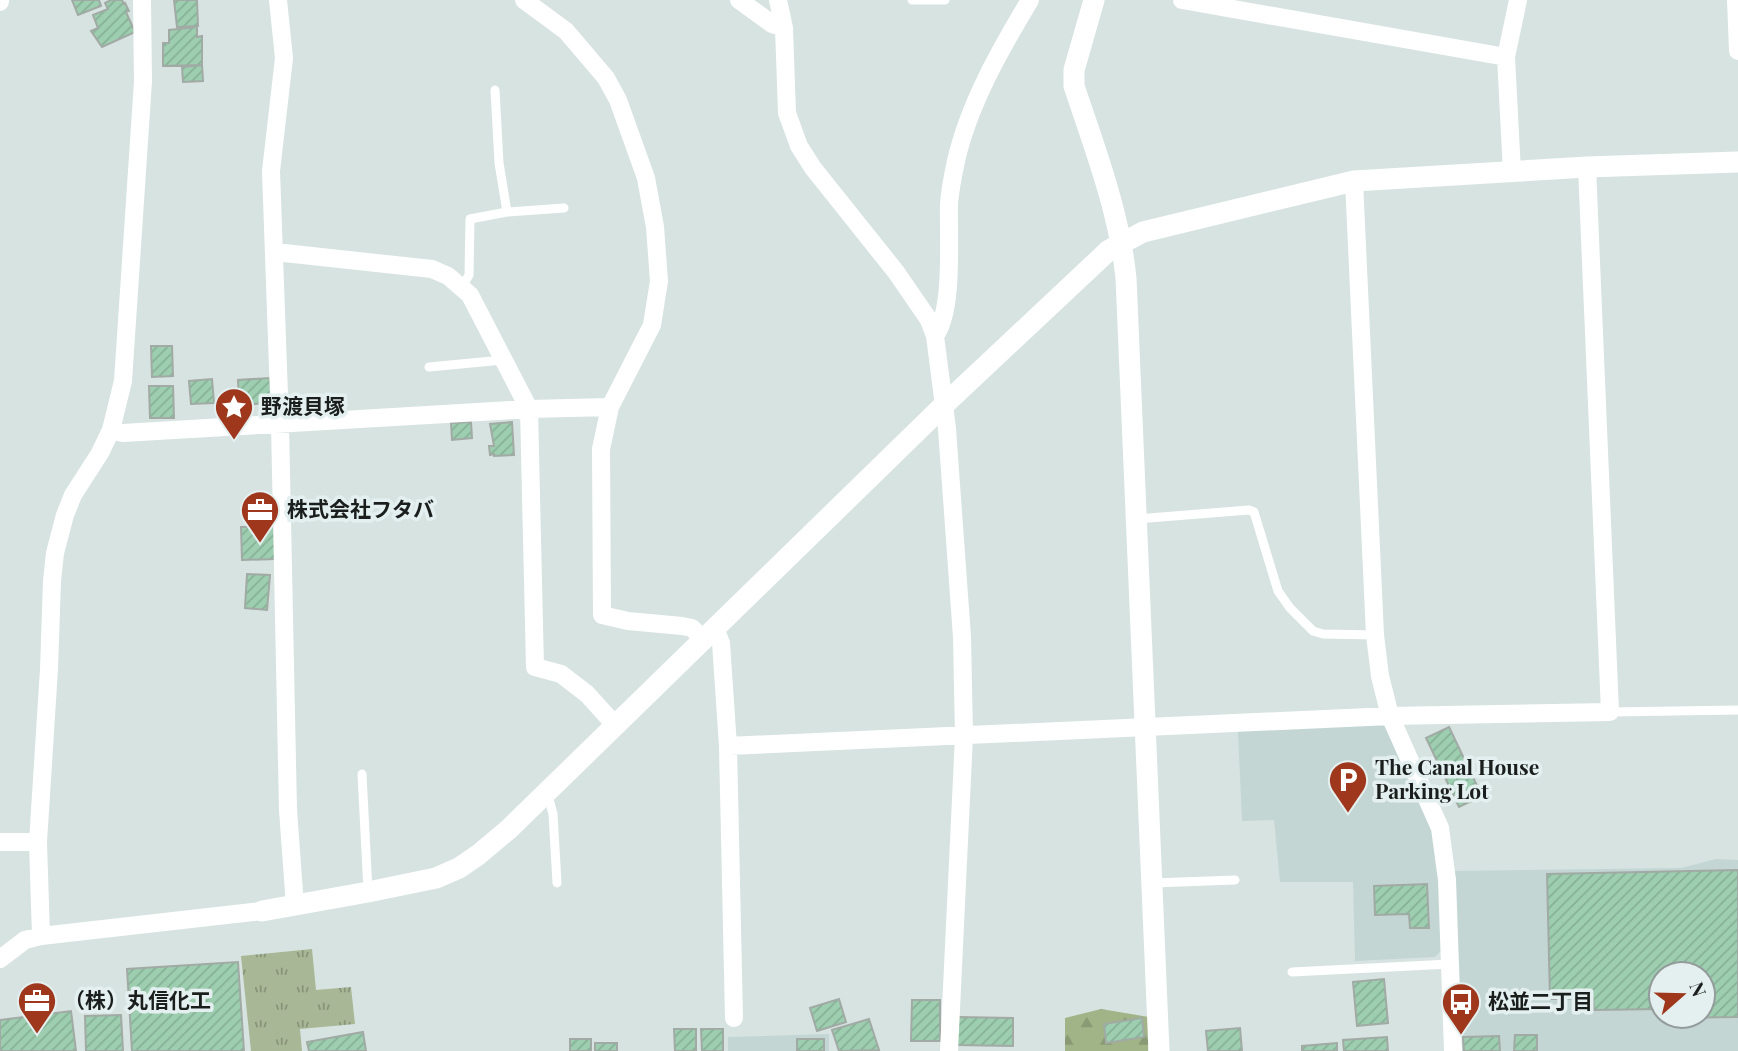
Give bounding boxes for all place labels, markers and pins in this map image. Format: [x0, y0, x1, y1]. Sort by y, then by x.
place icon: 野渡貝塚 [213, 386, 255, 441]
place label: 野渡貝塚 [261, 391, 345, 419]
office icon: 株式会社フタバ [239, 489, 281, 544]
place label: 株式会社フタバ [287, 494, 434, 522]
place label: The Canal House Parking Lot [1375, 752, 1539, 804]
parking icon: The Canal House Parking Lot [1327, 759, 1369, 814]
office icon: （株）丸信化工 [16, 980, 58, 1035]
bus stop icon: 松並二丁目 [1440, 981, 1482, 1036]
place label: （株）丸信化工 [64, 985, 211, 1013]
place label: 松並二丁目 [1488, 986, 1593, 1014]

